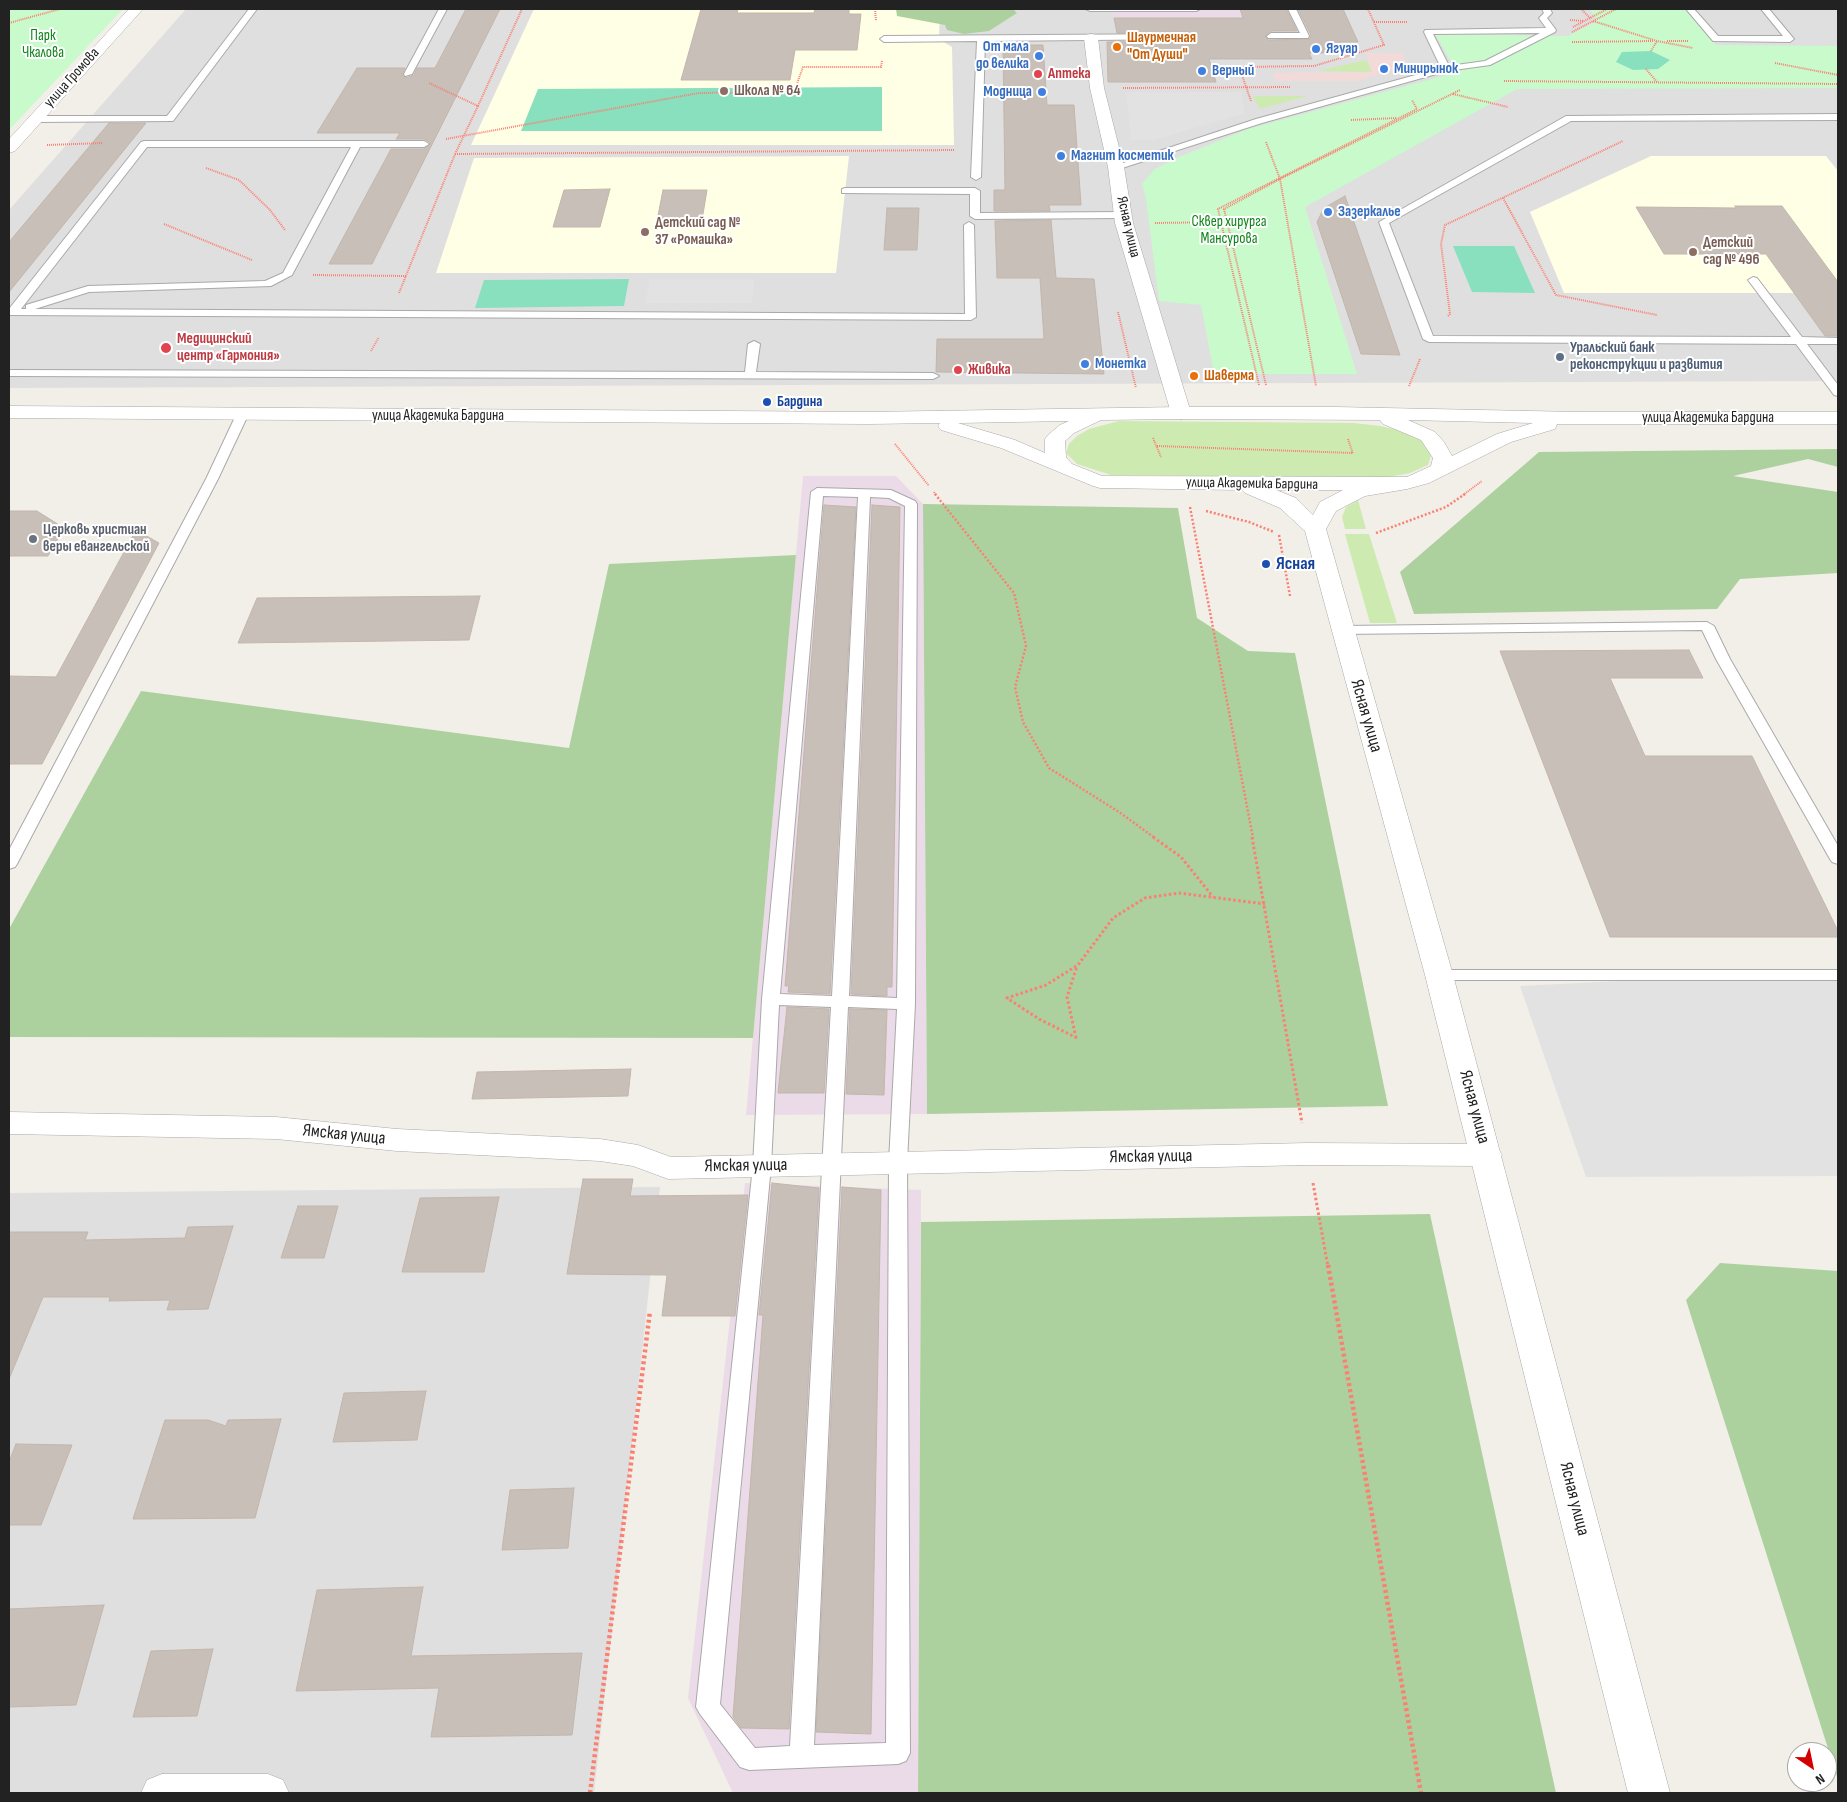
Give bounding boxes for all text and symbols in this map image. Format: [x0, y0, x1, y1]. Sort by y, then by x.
park label: Парк Чкалова [22, 27, 64, 62]
place label: Шаурмечная "От Души" [1127, 29, 1196, 64]
place label: От мала до велика [976, 38, 1029, 73]
place label: Ягуар [1326, 40, 1358, 58]
marker: Шаурмечная "От Души" [1111, 41, 1123, 53]
marker: Ягуар [1310, 43, 1322, 55]
street label: улица Громова [41, 44, 103, 112]
marker: От мала до велика [1033, 50, 1045, 62]
place label: Минирынок [1394, 60, 1458, 78]
place label: Верный [1212, 62, 1254, 80]
marker: Минирынок [1378, 63, 1390, 75]
place label: Аптека [1048, 65, 1091, 83]
marker: Верный [1196, 65, 1208, 77]
marker: Аптека [1032, 68, 1044, 80]
place label: Школа № 64 [734, 82, 800, 100]
place label: Модница [983, 83, 1032, 101]
marker: Школа № 64 [718, 85, 730, 97]
marker: Модница [1036, 86, 1048, 98]
place label: Магнит косметик [1071, 147, 1174, 165]
marker: Магнит косметик [1055, 150, 1067, 162]
street label: Ясная улица [1112, 195, 1144, 259]
place label: Зазеркалье [1338, 203, 1401, 221]
marker: Зазеркалье [1322, 206, 1334, 218]
park label: Сквер хирурга Мансурова [1191, 213, 1267, 248]
place label: Детский сад № 37 «Ромашка» [655, 214, 740, 249]
marker: Детский сад № 37 «Ромашка» [639, 226, 651, 238]
place label: Детский сад № 496 [1703, 234, 1760, 269]
marker: Детский сад № 496 [1687, 246, 1699, 258]
place label: Медицинский центр «Гармония» [177, 330, 280, 365]
place label: Уральский банк реконструкции и развития [1570, 339, 1723, 374]
marker: Медицинский центр «Гармония» [159, 341, 173, 355]
marker: Уральский банк реконструкции и развития [1554, 351, 1566, 363]
place label: Монетка [1095, 355, 1146, 373]
marker: Монетка [1079, 358, 1091, 370]
place label: Живика [968, 361, 1011, 379]
marker: Живика [952, 364, 964, 376]
place label: Шаверма [1204, 367, 1254, 385]
marker: Шаверма [1188, 370, 1200, 382]
place label: Бардина [777, 393, 822, 411]
marker: Бардина [761, 396, 773, 408]
street label: улица Академика Бардина [372, 407, 504, 425]
street label: улица Академика Бардина [1642, 409, 1774, 427]
street label: улица Академика Бардина [1186, 474, 1318, 494]
place label: Церковь христиан веры евангельской [43, 521, 149, 556]
marker: Церковь христиан веры евангельской [27, 533, 39, 545]
place label: Ясная [1276, 553, 1315, 575]
marker: Ясная [1260, 558, 1272, 570]
street label: Ясная улица [1345, 677, 1387, 755]
street label: Ясная улица [1454, 1068, 1494, 1146]
street label: Ямская улица [302, 1120, 386, 1150]
street label: Ямская улица [1109, 1145, 1193, 1169]
street label: Ямская улица [704, 1154, 788, 1178]
street label: Ясная улица [1554, 1460, 1594, 1538]
north arrow [1787, 1742, 1837, 1792]
text: N [1812, 1770, 1828, 1788]

